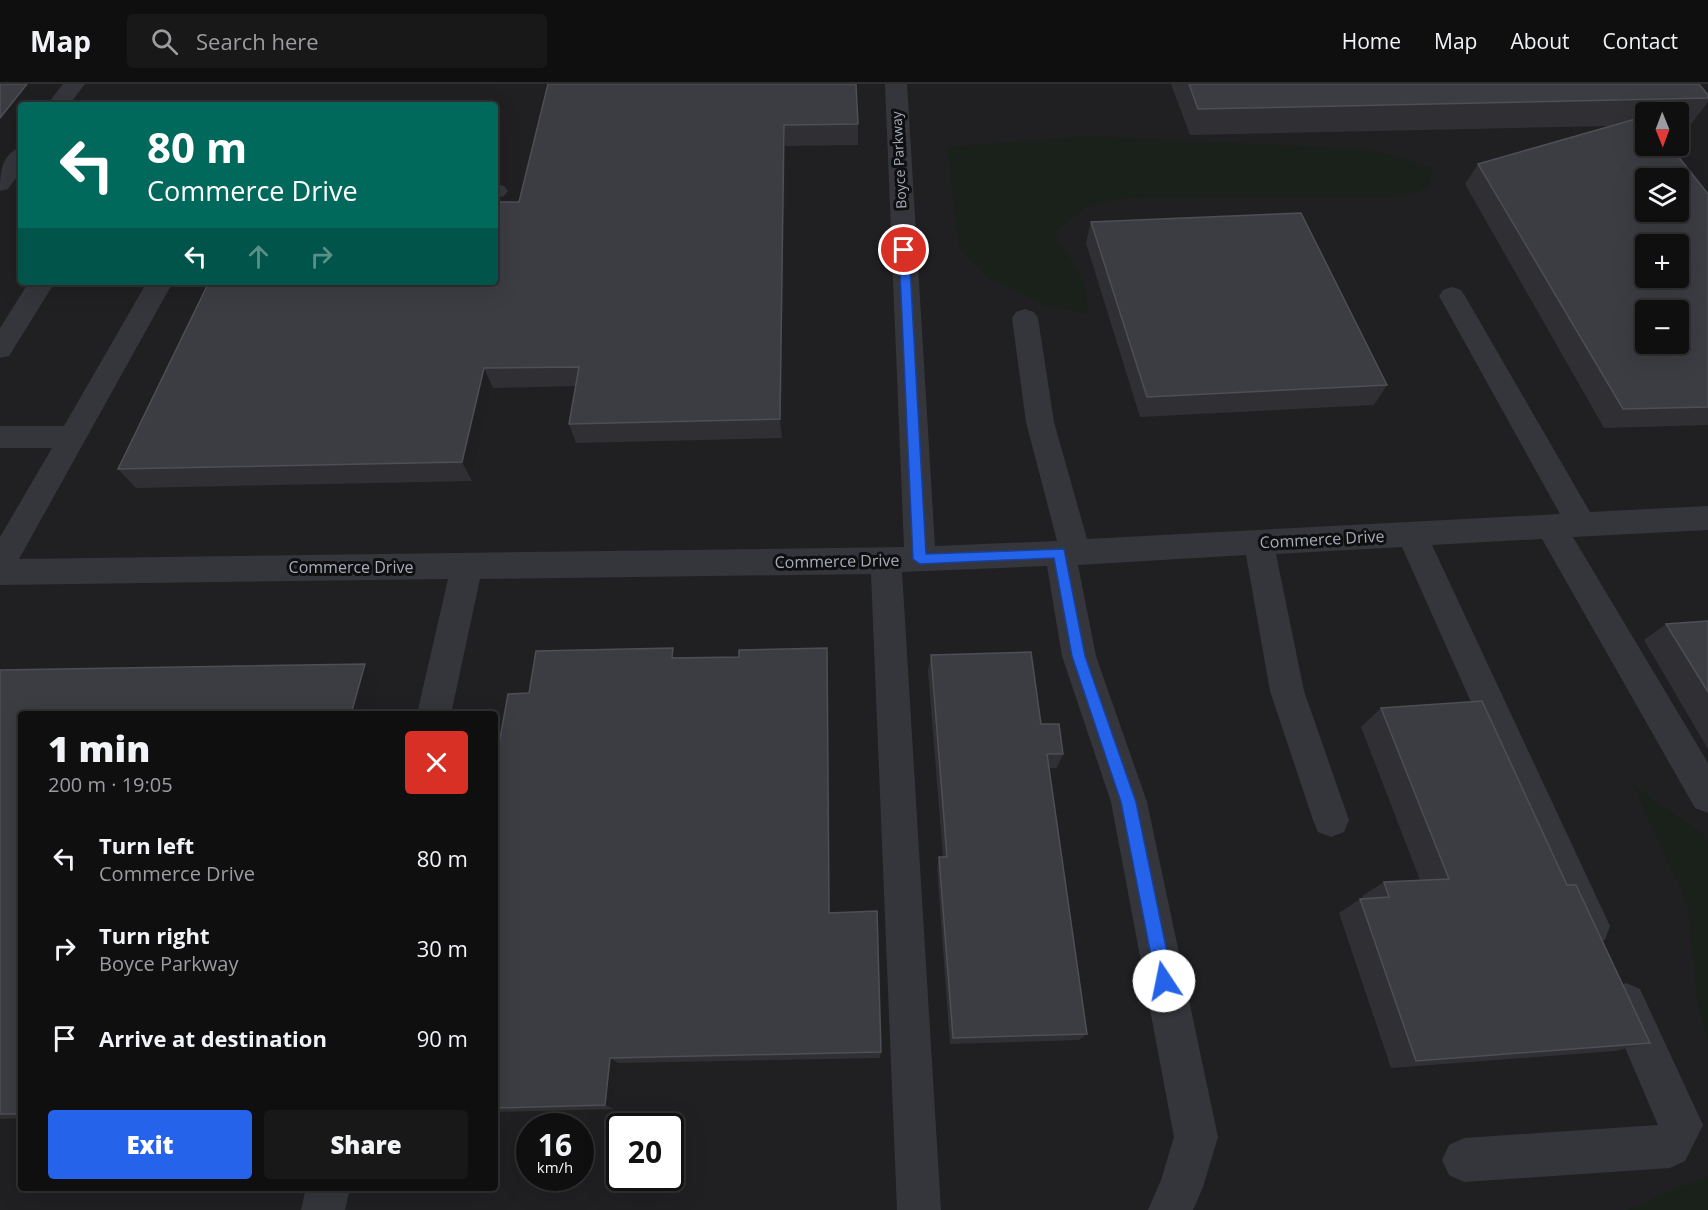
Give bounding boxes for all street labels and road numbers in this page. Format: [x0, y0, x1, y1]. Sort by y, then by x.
street label: Boyce Parkway [886, 110, 911, 209]
street label: Commerce Drive [1259, 525, 1385, 553]
street label: Commerce Drive [774, 549, 900, 573]
street label: Commerce Drive [289, 556, 413, 578]

